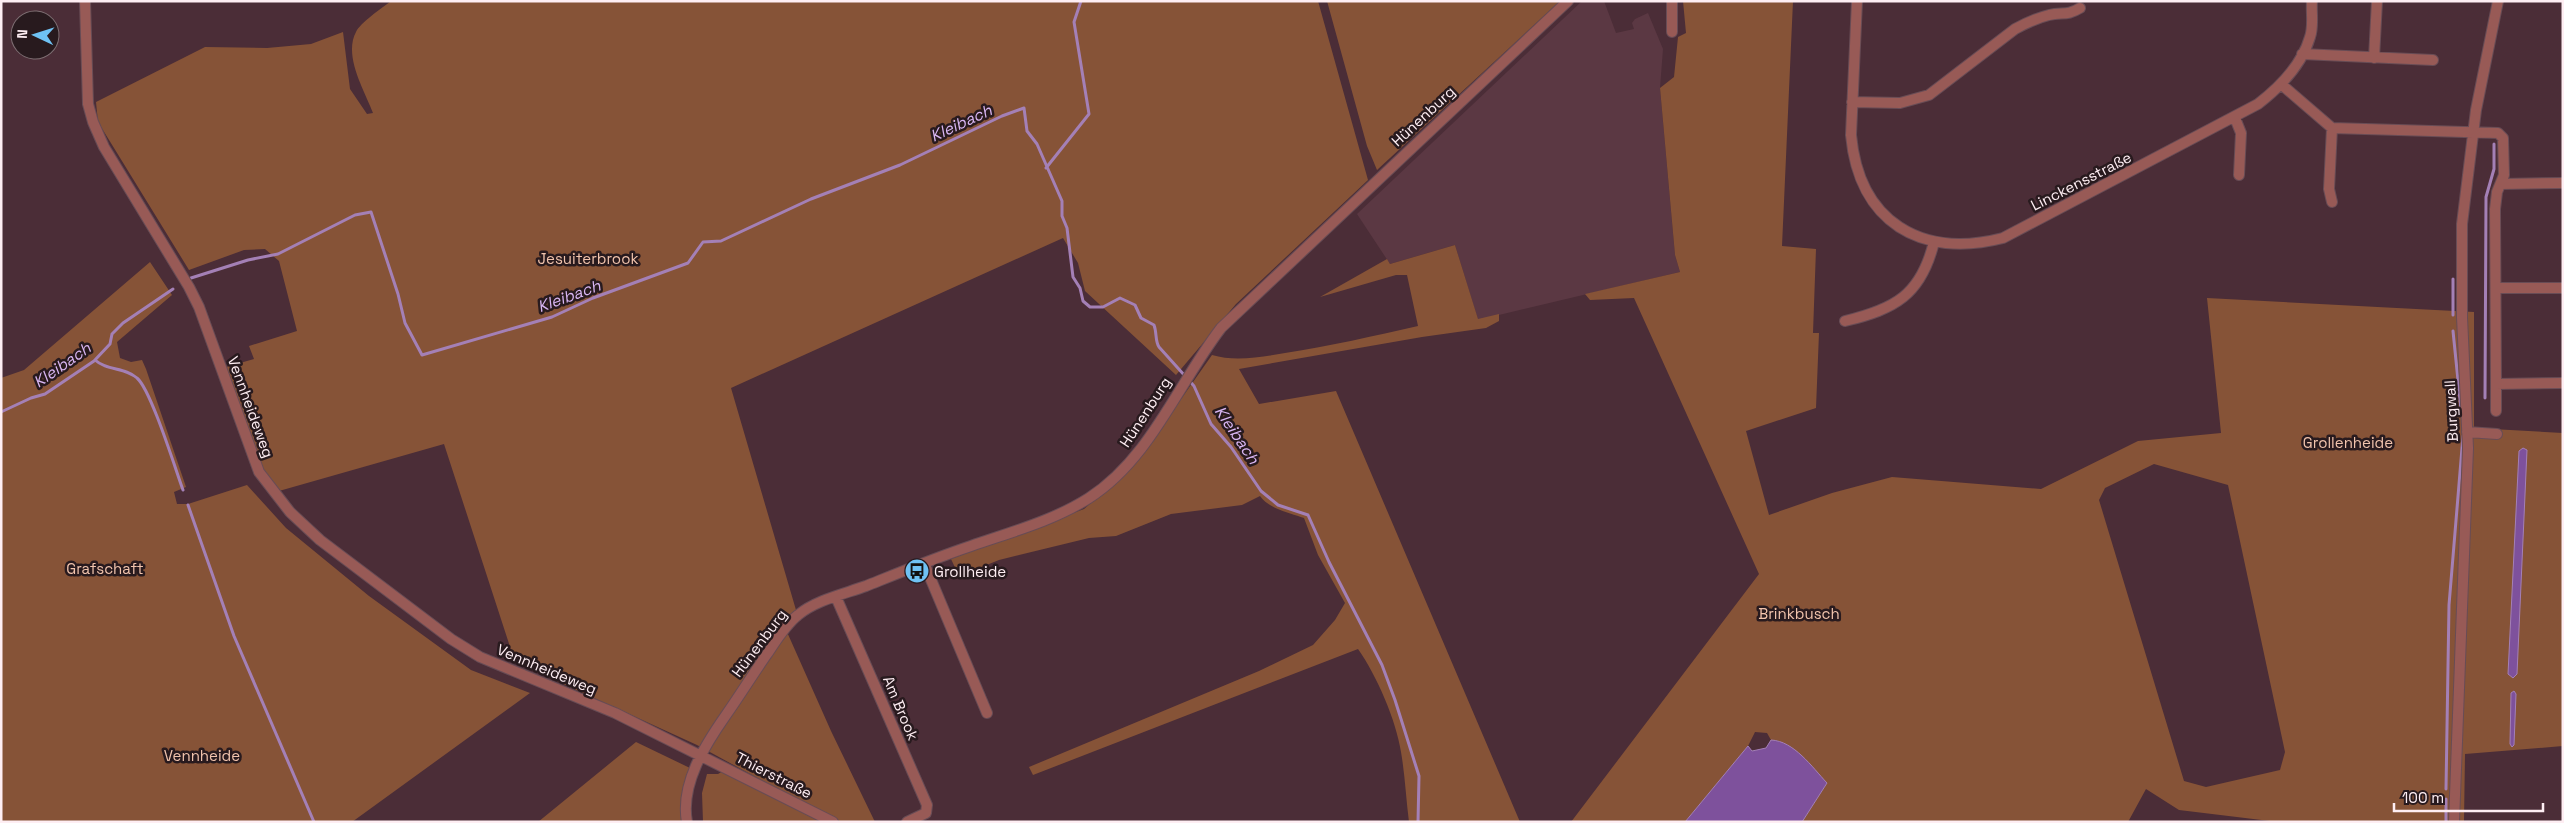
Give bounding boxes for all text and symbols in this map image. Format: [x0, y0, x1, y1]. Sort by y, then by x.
north arrow [10, 10, 60, 60]
text: N [13, 29, 31, 39]
street label: Hünenburg [1387, 82, 1459, 150]
water label: Kleibach [927, 99, 996, 146]
street label: Linckensstraße [2027, 147, 2135, 215]
park label: Jesuiterbrook [538, 249, 638, 268]
water label: Kleibach [535, 274, 605, 317]
water label: Kleibach [29, 337, 96, 392]
street label: Vennheideweg [224, 354, 278, 460]
street label: Hünenburg [1115, 373, 1175, 451]
street label: Burgwall [2440, 380, 2462, 442]
water label: Kleibach [1210, 402, 1265, 469]
park label: Grollenheide [2303, 433, 2393, 452]
bus stop icon: Grollheide [904, 558, 930, 584]
park label: Grafschaft [66, 559, 144, 578]
place label: Grollheide [934, 562, 1006, 581]
park label: Brinkbusch [1758, 604, 1840, 623]
street label: Hünenburg [727, 605, 791, 681]
street label: Vennheideweg [494, 639, 600, 699]
street label: Am Brook [879, 673, 923, 743]
park label: Vennheide [164, 746, 240, 765]
street label: Thierstraße [733, 748, 815, 802]
scale bar [2394, 780, 2543, 812]
text: 100 m [2402, 788, 2444, 807]

